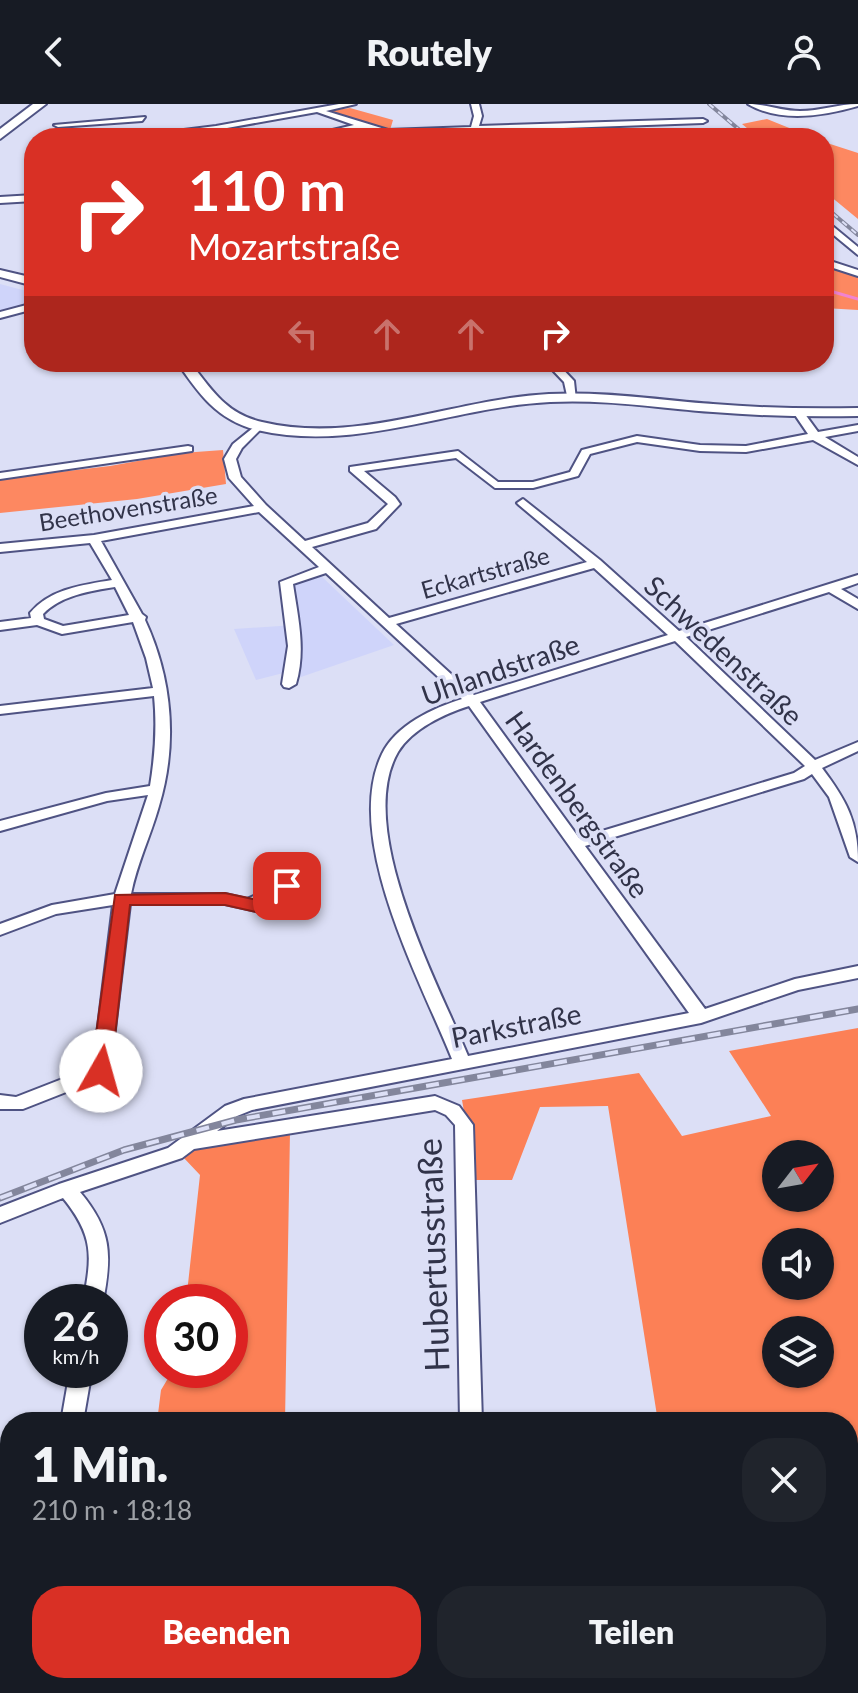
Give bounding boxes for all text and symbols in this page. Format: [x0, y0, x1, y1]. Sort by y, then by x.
icon: back [32, 30, 76, 74]
text: Routely [366, 30, 492, 74]
icon: person [782, 30, 826, 74]
text: 110 m [188, 156, 346, 223]
icon: right [56, 160, 160, 264]
text: Mozartstraße [188, 224, 400, 268]
icon: left [281, 312, 325, 356]
icon: ahead [365, 312, 409, 356]
icon: ahead [449, 312, 493, 356]
icon: right [533, 312, 577, 356]
street label: Beethovenstraße [37, 480, 219, 536]
street label: Eckartstraße [417, 540, 553, 604]
street label: Schwedenstraße [638, 568, 810, 732]
street label: Uhlandstraße [417, 626, 583, 712]
street label: Hardenbergstraße [499, 704, 657, 904]
pin [253, 852, 321, 920]
icon: arrive [265, 864, 309, 908]
street label: Parkstraße [448, 996, 584, 1054]
position arrow [59, 1029, 143, 1113]
street label: Hubertusstraße [407, 1138, 457, 1372]
north arrow [762, 1140, 834, 1212]
map controls [762, 1140, 834, 1388]
button: sound [762, 1228, 834, 1300]
speed limit sign: 30 [144, 1284, 248, 1388]
text: 26 [53, 1302, 99, 1350]
button: layers [762, 1316, 834, 1388]
text: km/h [53, 1344, 99, 1368]
text: 1 Min. [32, 1435, 168, 1492]
button: close [742, 1438, 826, 1522]
text: 210 m · 18:18 [32, 1494, 192, 1526]
button: Beenden [32, 1586, 421, 1678]
button: Teilen [437, 1586, 826, 1678]

